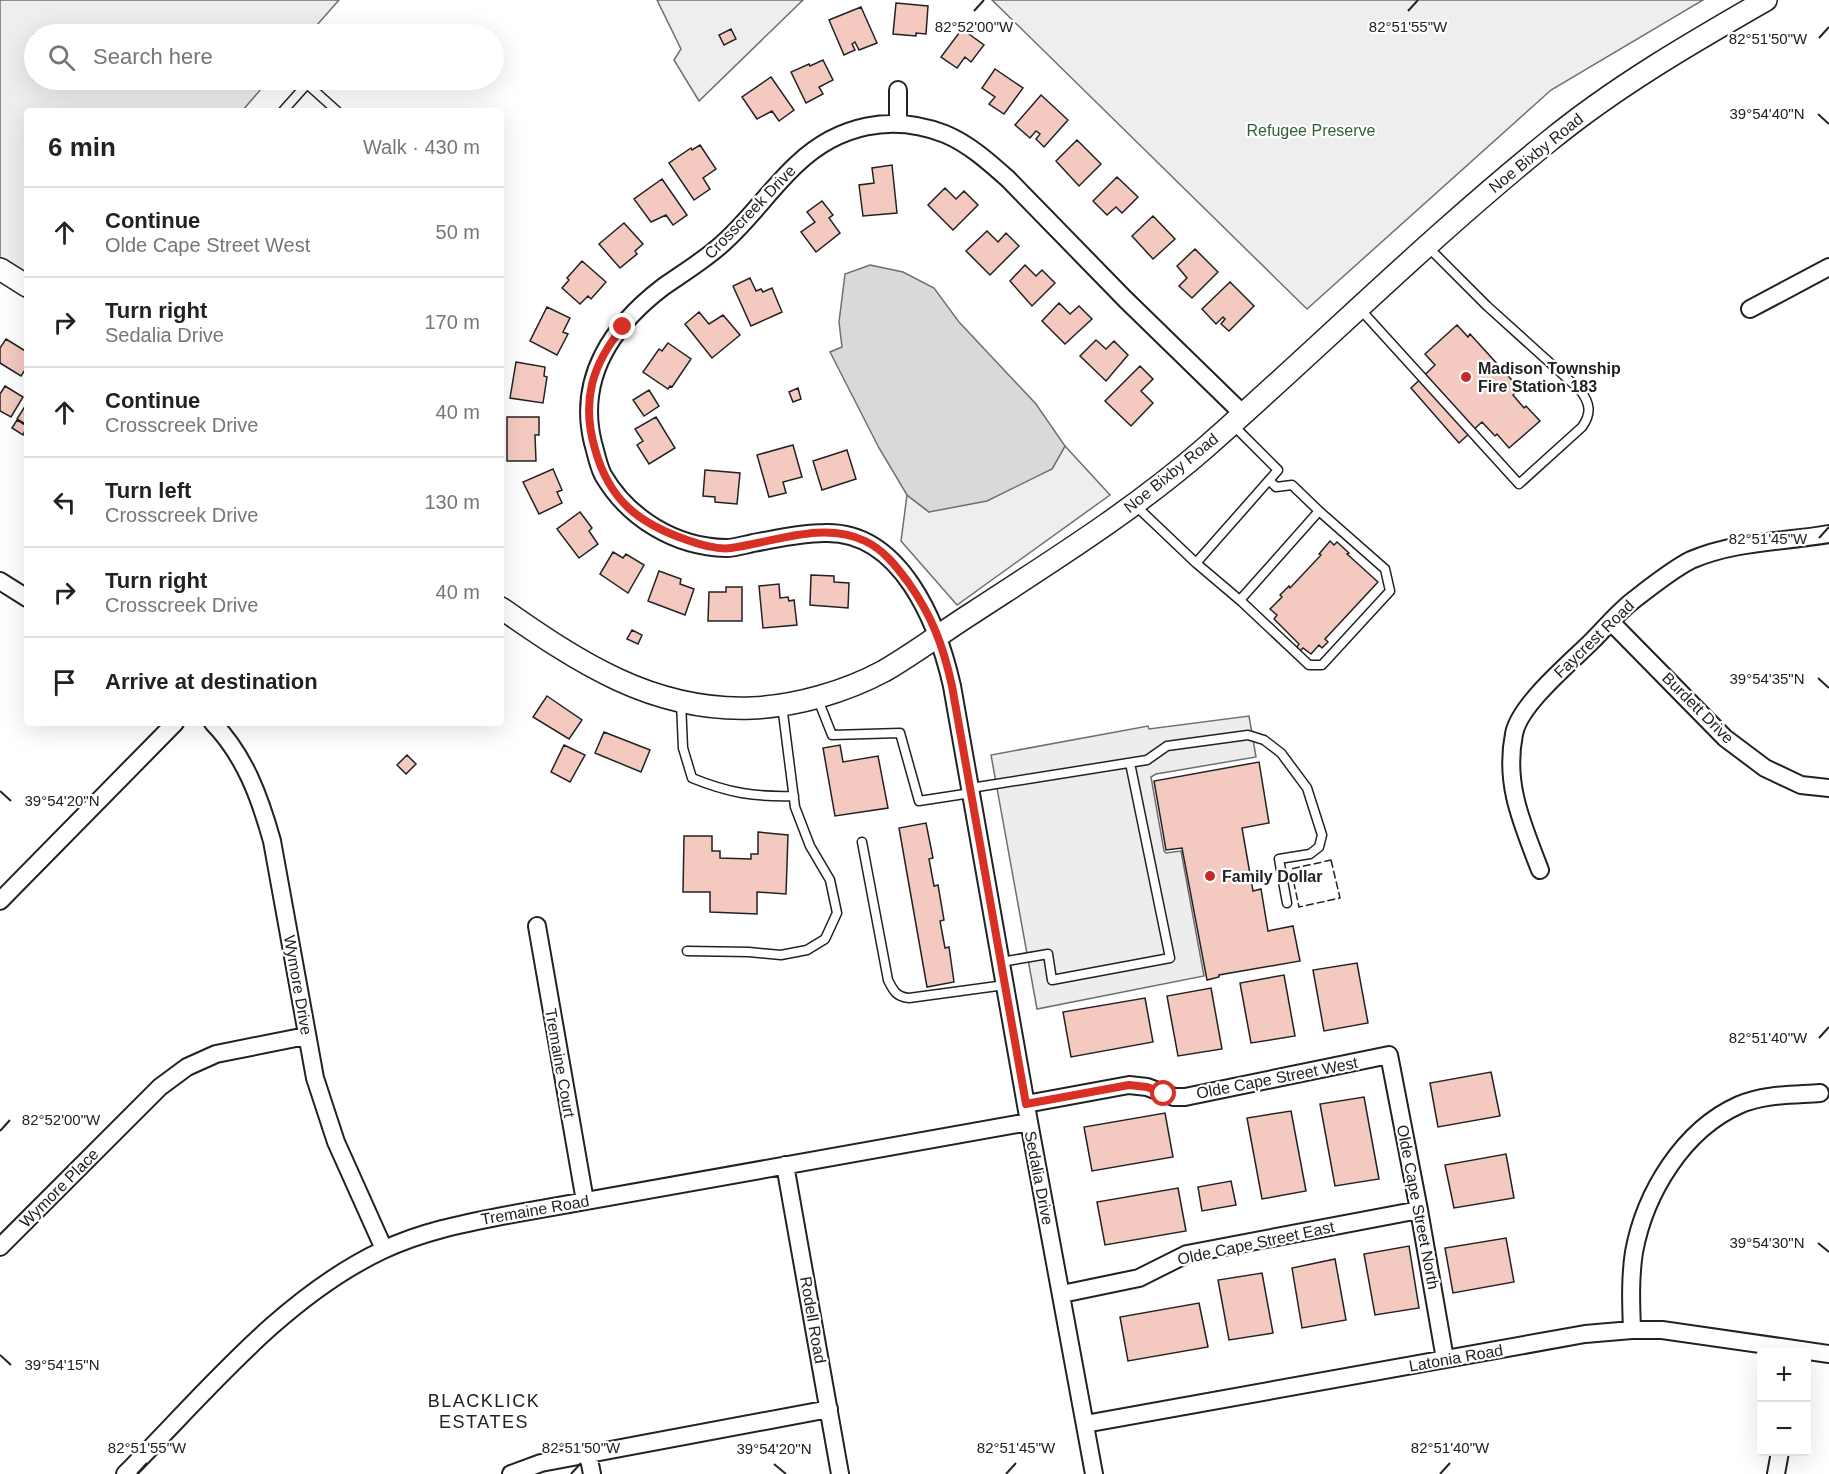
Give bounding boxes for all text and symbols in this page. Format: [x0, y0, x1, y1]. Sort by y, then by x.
text: 82°52'00"W [935, 18, 1014, 35]
text: 82°51'55"W [1369, 18, 1448, 35]
search box [24, 24, 504, 90]
text: 82°51'50"W [1729, 30, 1808, 47]
icon: search [45, 41, 78, 74]
text: Search here [93, 44, 213, 69]
text: 39°54'40"N [1729, 105, 1805, 122]
street label: Noe Bixby Road [1486, 110, 1586, 196]
park label: Refugee Preserve [1247, 122, 1376, 139]
text: 6 min [48, 132, 116, 162]
text: Walk · 430 m [363, 136, 480, 158]
street label: Crosscreek Drive [701, 162, 799, 262]
text: Continue [105, 208, 200, 233]
icon: ahead [48, 216, 81, 249]
text: 50 m [436, 221, 480, 243]
text: Olde Cape Street West [105, 234, 310, 256]
text: Turn right [105, 298, 207, 323]
icon: right [48, 306, 81, 339]
text: 170 m [424, 311, 480, 333]
route end [609, 313, 635, 339]
text: Sedalia Drive [105, 324, 224, 346]
place label: Madison Township Fire Station 183 [1478, 360, 1621, 395]
marker: Madison Township Fire Station 183 [1459, 370, 1473, 384]
text: Continue [105, 388, 200, 413]
icon: ahead [48, 396, 81, 429]
text: 40 m [436, 401, 480, 423]
text: Crosscreek Drive [105, 414, 258, 436]
street label: Noe Bixby Road [1121, 430, 1221, 516]
text: Turn left [105, 478, 191, 503]
icon: left [48, 486, 81, 519]
text: 130 m [424, 491, 480, 513]
text: Crosscreek Drive [105, 504, 258, 526]
text: 82°51'45"W [1729, 530, 1808, 547]
text: Turn right [105, 568, 207, 593]
icon: right [48, 576, 81, 609]
text: 40 m [436, 581, 480, 603]
text: Crosscreek Drive [105, 594, 258, 616]
street label: Faycrest Road [1551, 597, 1637, 681]
icon: arrive [48, 666, 81, 699]
text: Arrive at destination [105, 669, 318, 694]
street label: Burdett Drive [1659, 669, 1737, 747]
text: 39°54'35"N [1729, 670, 1805, 687]
text: 39°54'20"N [24, 792, 100, 809]
place label: Family Dollar [1222, 868, 1322, 885]
marker: Family Dollar [1203, 869, 1217, 883]
street label: Wymore Drive [281, 934, 315, 1036]
street label: Tremaine Court [542, 1007, 578, 1119]
text: 82°51'40"W [1729, 1029, 1808, 1046]
street label: Olde Cape Street West [1195, 1054, 1360, 1102]
route start [1150, 1080, 1176, 1106]
text: 82°52'00"W [22, 1111, 101, 1128]
street label: Olde Cape Street North [1394, 1123, 1442, 1291]
street label: Sedalia Drive [1022, 1130, 1056, 1226]
street label: Wymore Place [16, 1145, 102, 1231]
street label: Tremaine Road [480, 1192, 590, 1228]
street label: Olde Cape Street East [1176, 1218, 1337, 1268]
text: 39°54'30"N [1729, 1234, 1805, 1251]
street label: Rodell Road [797, 1275, 829, 1365]
street label: Latonia Road [1408, 1341, 1504, 1375]
map controls [1757, 1348, 1811, 1456]
button: + [1757, 1348, 1811, 1402]
text: 39°54'15"N [24, 1356, 100, 1373]
district label: BLACKLICK ESTATES [428, 1391, 540, 1432]
button: − [1757, 1402, 1811, 1456]
text: 82°51'55"W [108, 1439, 187, 1456]
text: 82°51'50"W [542, 1439, 621, 1456]
text: 82°51'45"W [977, 1439, 1056, 1456]
text: 82°51'40"W [1411, 1439, 1490, 1456]
text: 39°54'20"N [736, 1440, 812, 1457]

